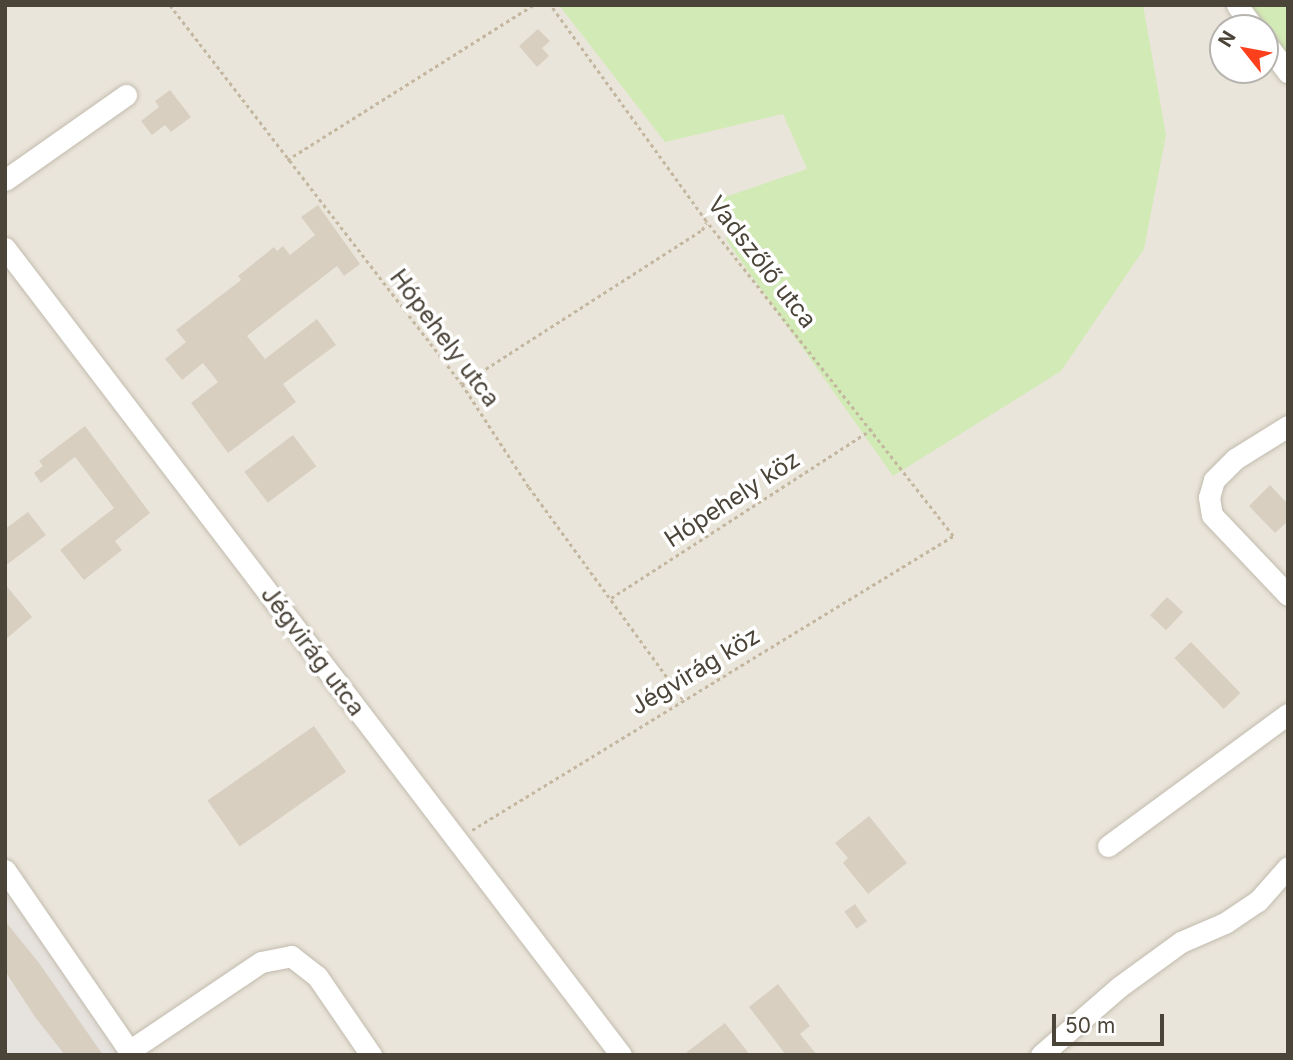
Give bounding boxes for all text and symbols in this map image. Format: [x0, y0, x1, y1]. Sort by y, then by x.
north arrow [1209, 14, 1279, 84]
text: N [1214, 27, 1241, 51]
street label: Vadszőlő utca [702, 190, 822, 334]
street label: Hópehely utca [384, 264, 506, 412]
street label: Hópehely köz [659, 445, 805, 553]
street label: Jégvirág utca [255, 580, 371, 722]
street label: Jégvirág köz [625, 621, 765, 721]
scale bar [1055, 1000, 1167, 1044]
text: 50 m [1065, 1013, 1115, 1038]

